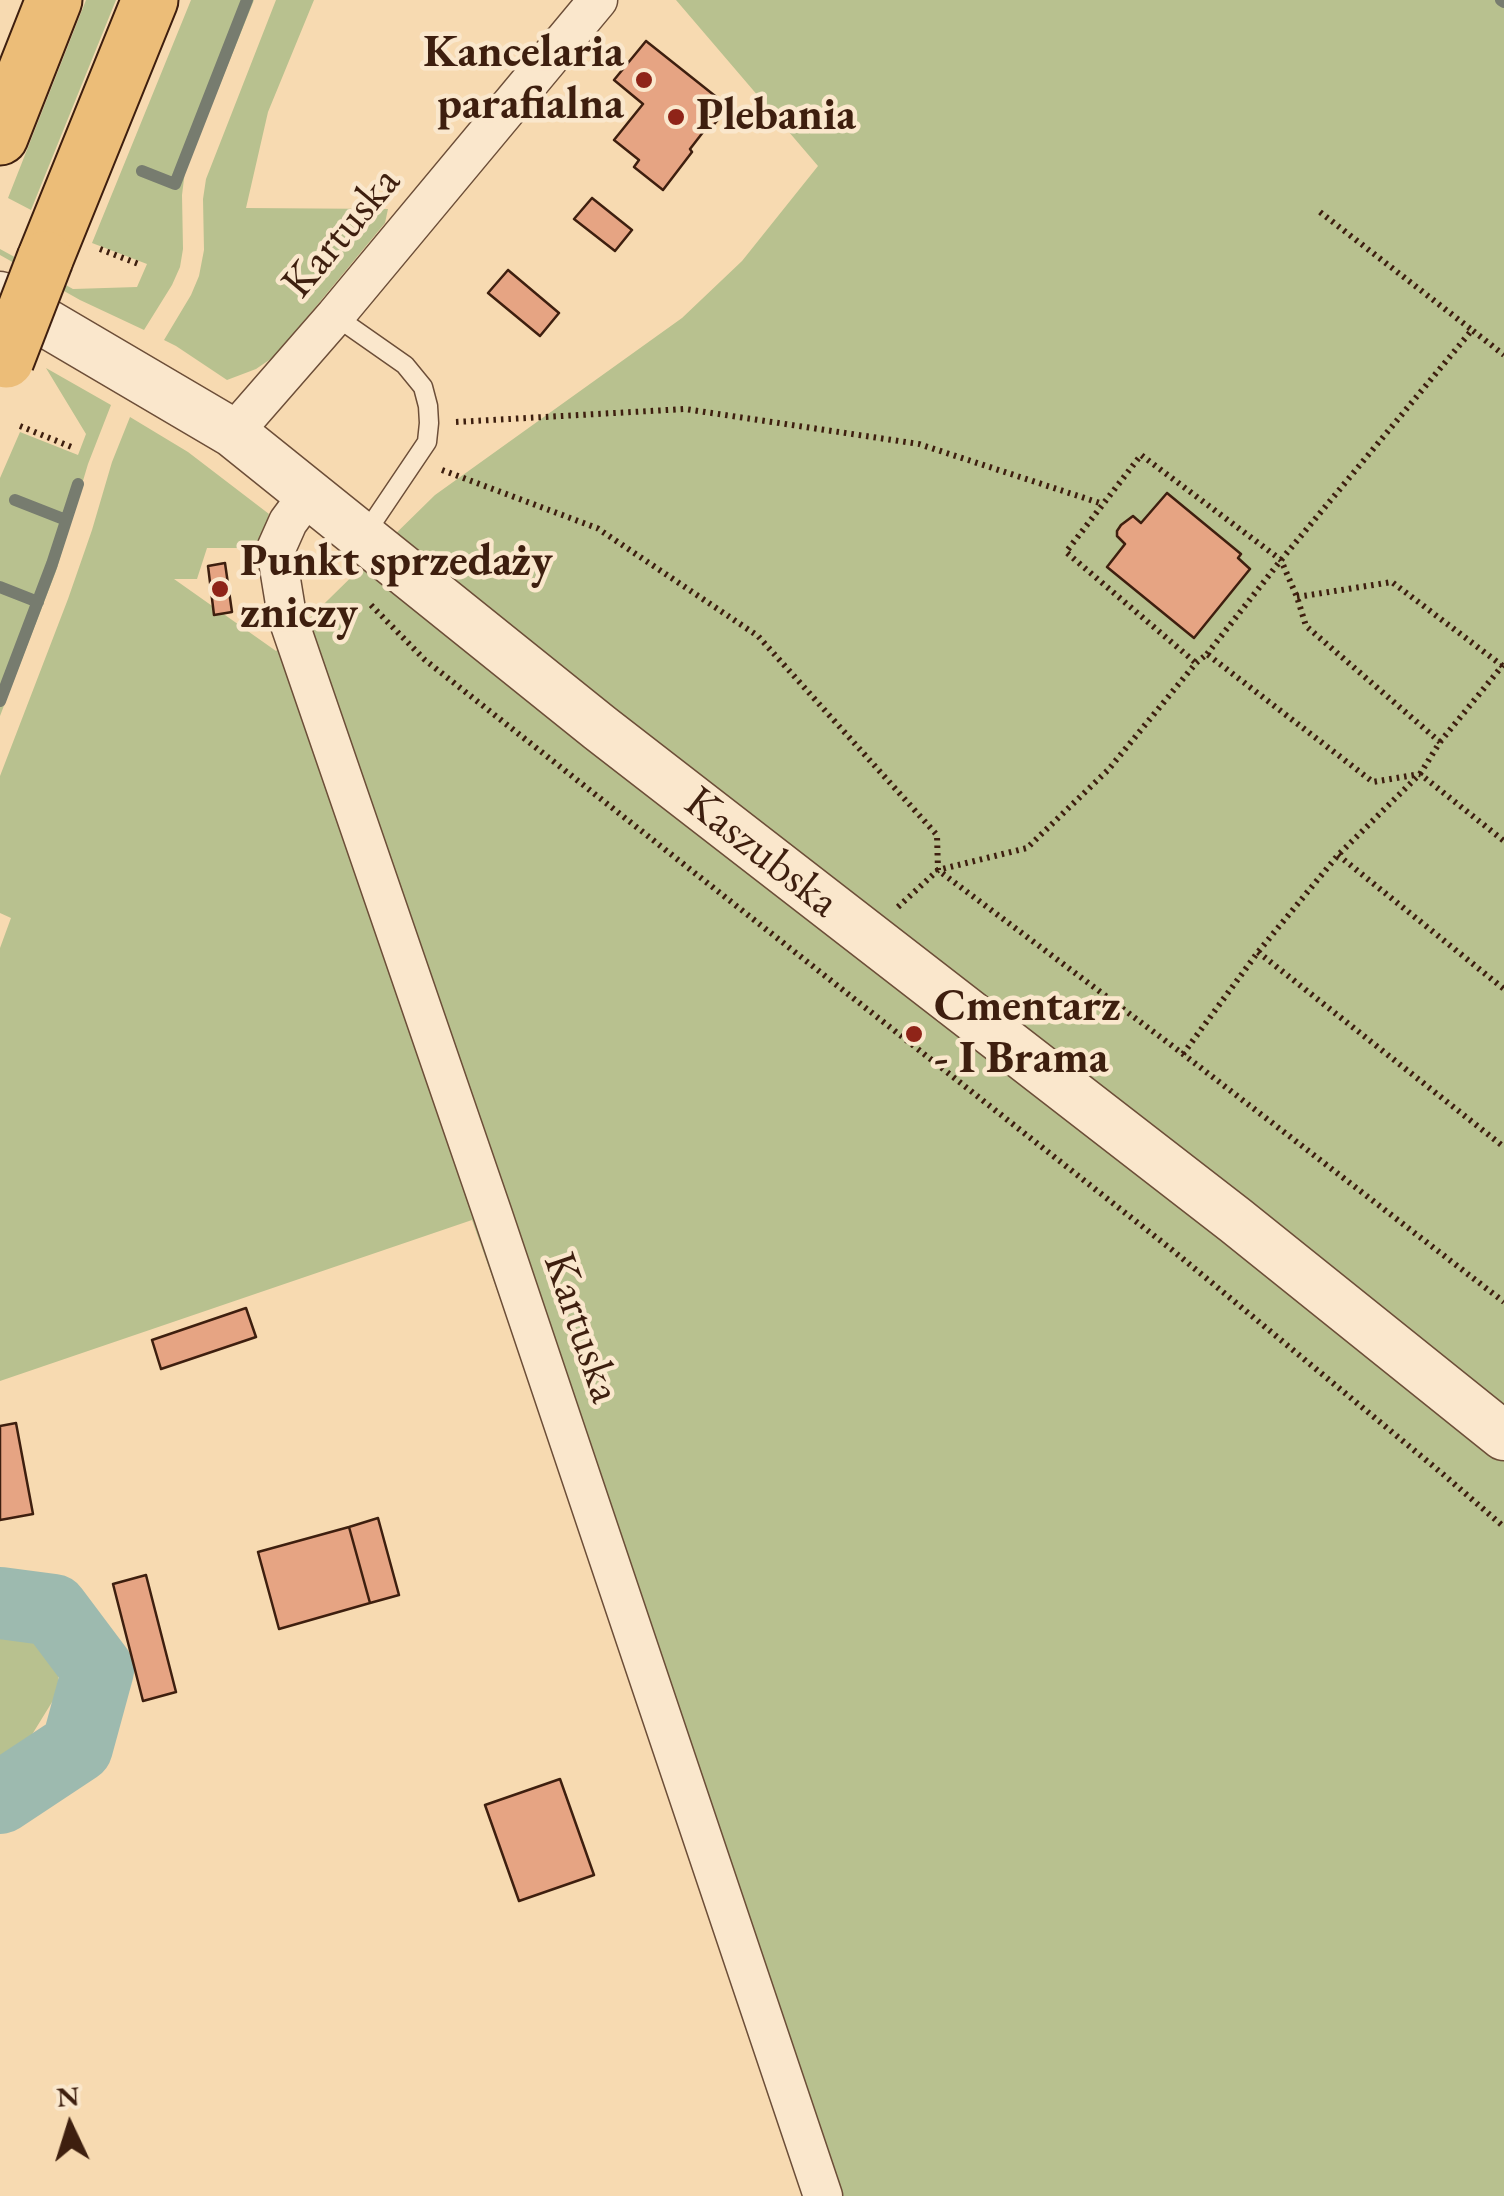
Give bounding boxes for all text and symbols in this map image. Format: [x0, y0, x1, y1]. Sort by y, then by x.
place label: Kancelaria parafialna [423, 27, 624, 133]
marker: Kancelaria parafialna [633, 69, 655, 91]
place label: Plebania [696, 90, 856, 144]
marker: Plebania [665, 106, 687, 128]
street label: Kartuska [271, 156, 413, 310]
place label: Punkt sprzedaży zniczy [240, 536, 553, 642]
marker: Punkt sprzedaży zniczy [209, 578, 231, 600]
street label: Kaszubska [673, 776, 849, 930]
place label: Cmentarz - I Brama [934, 981, 1121, 1087]
marker: Cmentarz - I Brama [903, 1023, 925, 1045]
street label: Kartuska [530, 1246, 632, 1410]
north arrow [20, 2076, 120, 2176]
text: N [55, 2077, 80, 2115]

